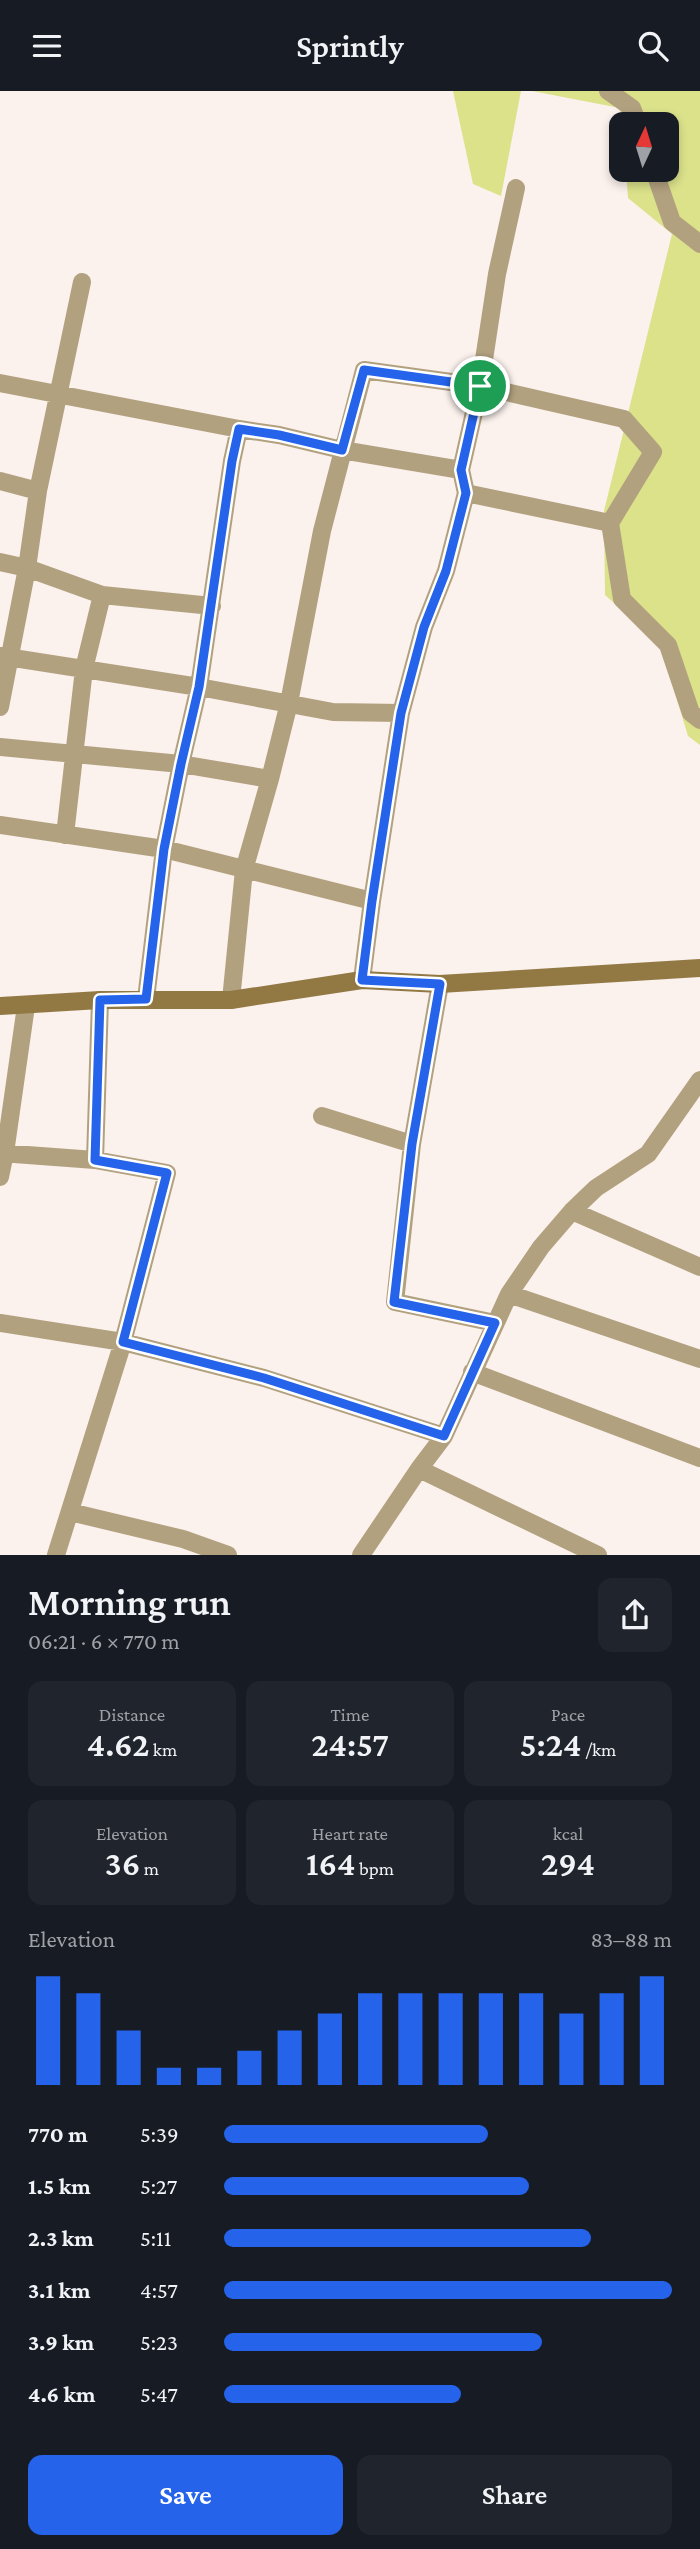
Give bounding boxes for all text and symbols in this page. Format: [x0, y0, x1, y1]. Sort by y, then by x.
icon: menu [28, 27, 66, 65]
icon: search [634, 27, 672, 65]
text: Sprintly [296, 28, 404, 64]
north arrow [609, 112, 679, 182]
map controls [609, 112, 679, 182]
pin [450, 356, 510, 416]
icon: arrive [461, 367, 499, 405]
button: share [598, 1578, 672, 1652]
text: Morning run [28, 1581, 231, 1623]
text: 06:21 · 6 × 770 m [28, 1628, 180, 1654]
text: Distance [99, 1704, 165, 1725]
text: Time [331, 1704, 369, 1725]
text: Pace [551, 1704, 585, 1725]
text: 4.62 [87, 1725, 149, 1764]
text: 24:57 [311, 1725, 389, 1764]
text: 5:24 [520, 1725, 582, 1764]
text: km [149, 1739, 177, 1760]
text: /km [582, 1739, 616, 1760]
text: Elevation [96, 1823, 168, 1844]
text: Heart rate [312, 1823, 388, 1844]
text: kcal [553, 1823, 583, 1844]
text: 36 [105, 1844, 140, 1883]
text: 164 [306, 1844, 356, 1883]
text: 294 [541, 1844, 595, 1883]
text: m [140, 1858, 159, 1879]
text: bpm [356, 1858, 394, 1879]
text: Elevation [28, 1926, 115, 1952]
text: 83–88 m [590, 1926, 672, 1952]
text: 770 m [28, 2121, 88, 2147]
text: 5:39 [140, 2121, 179, 2147]
text: 1.5 km [28, 2173, 91, 2199]
text: 5:27 [140, 2173, 177, 2199]
text: 2.3 km [28, 2225, 94, 2251]
text: 5:11 [140, 2225, 171, 2251]
text: 3.1 km [28, 2277, 91, 2303]
text: 4:57 [140, 2277, 178, 2303]
text: 3.9 km [28, 2329, 94, 2355]
text: 5:23 [140, 2329, 178, 2355]
text: 4.6 km [28, 2381, 96, 2407]
text: 5:47 [140, 2381, 178, 2407]
button: Save [28, 2455, 343, 2535]
button: Share [357, 2455, 672, 2535]

